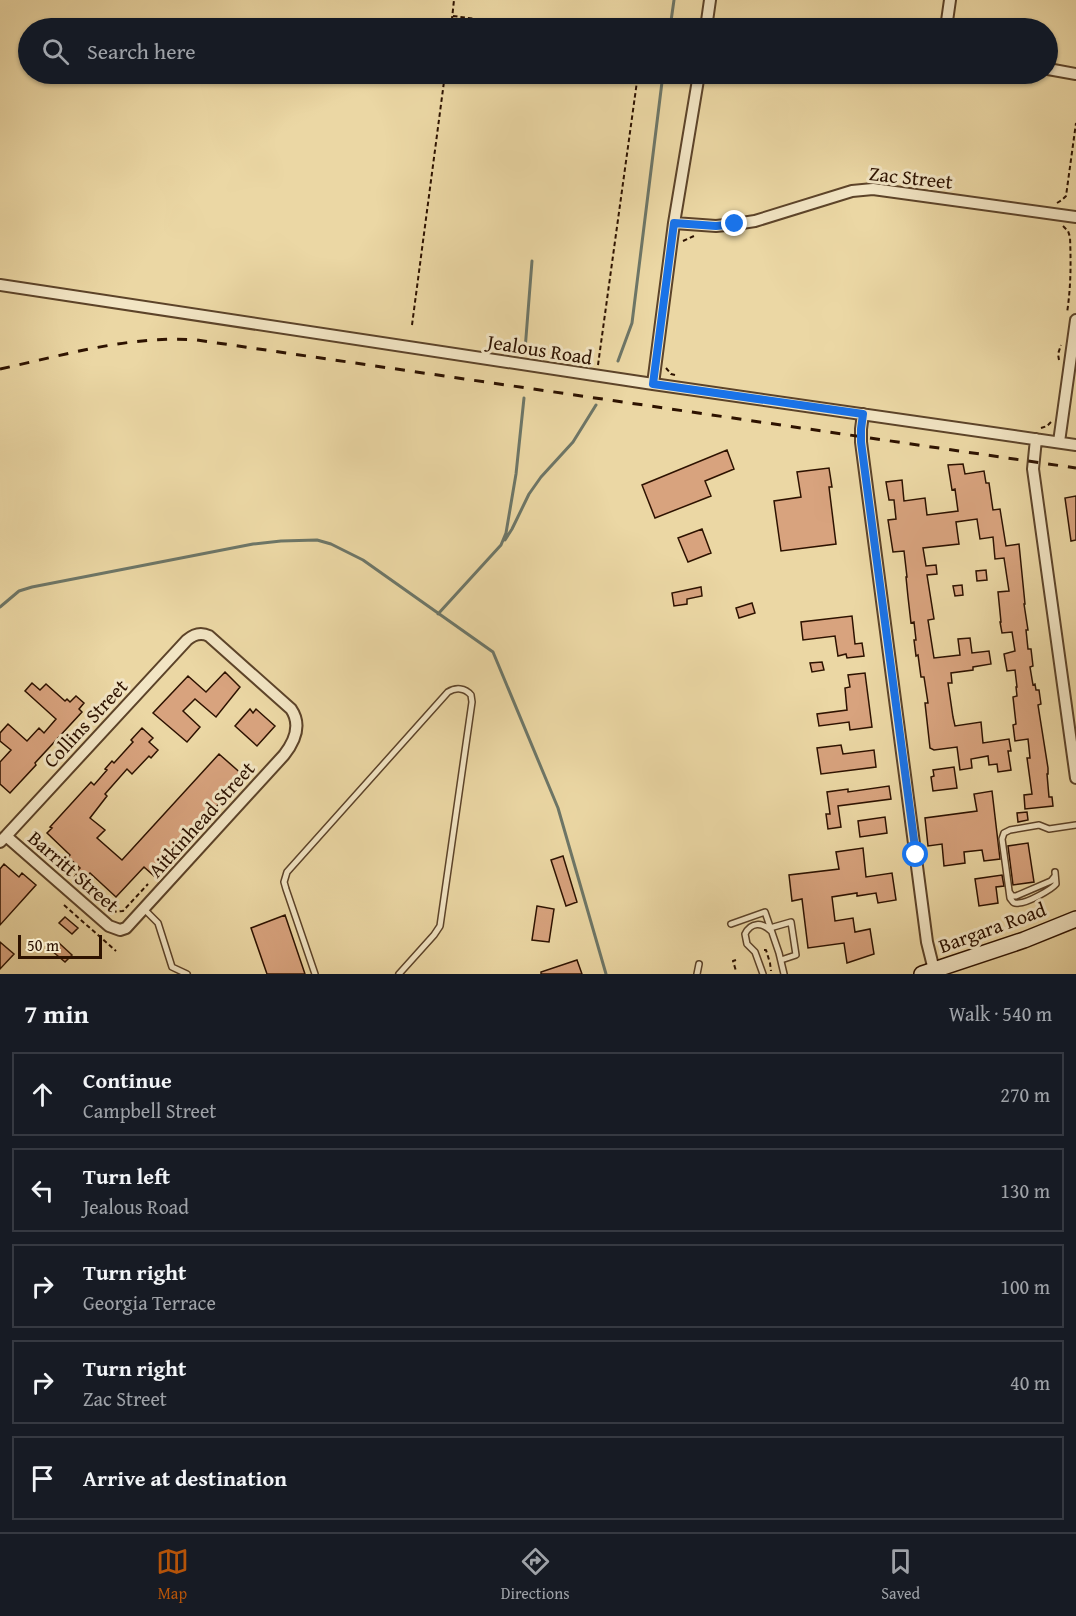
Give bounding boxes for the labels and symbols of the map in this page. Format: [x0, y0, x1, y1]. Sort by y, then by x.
street label: Zac Street [868, 158, 954, 196]
route end [721, 210, 747, 236]
street label: Jealous Road [482, 326, 595, 372]
street label: Collins Street [36, 672, 134, 774]
street label: Aitkinhead Street [141, 754, 261, 884]
street label: Barritt Street [22, 823, 126, 919]
route start [902, 841, 928, 867]
street label: Bargara Road [934, 894, 1050, 960]
scale bar [18, 932, 102, 959]

